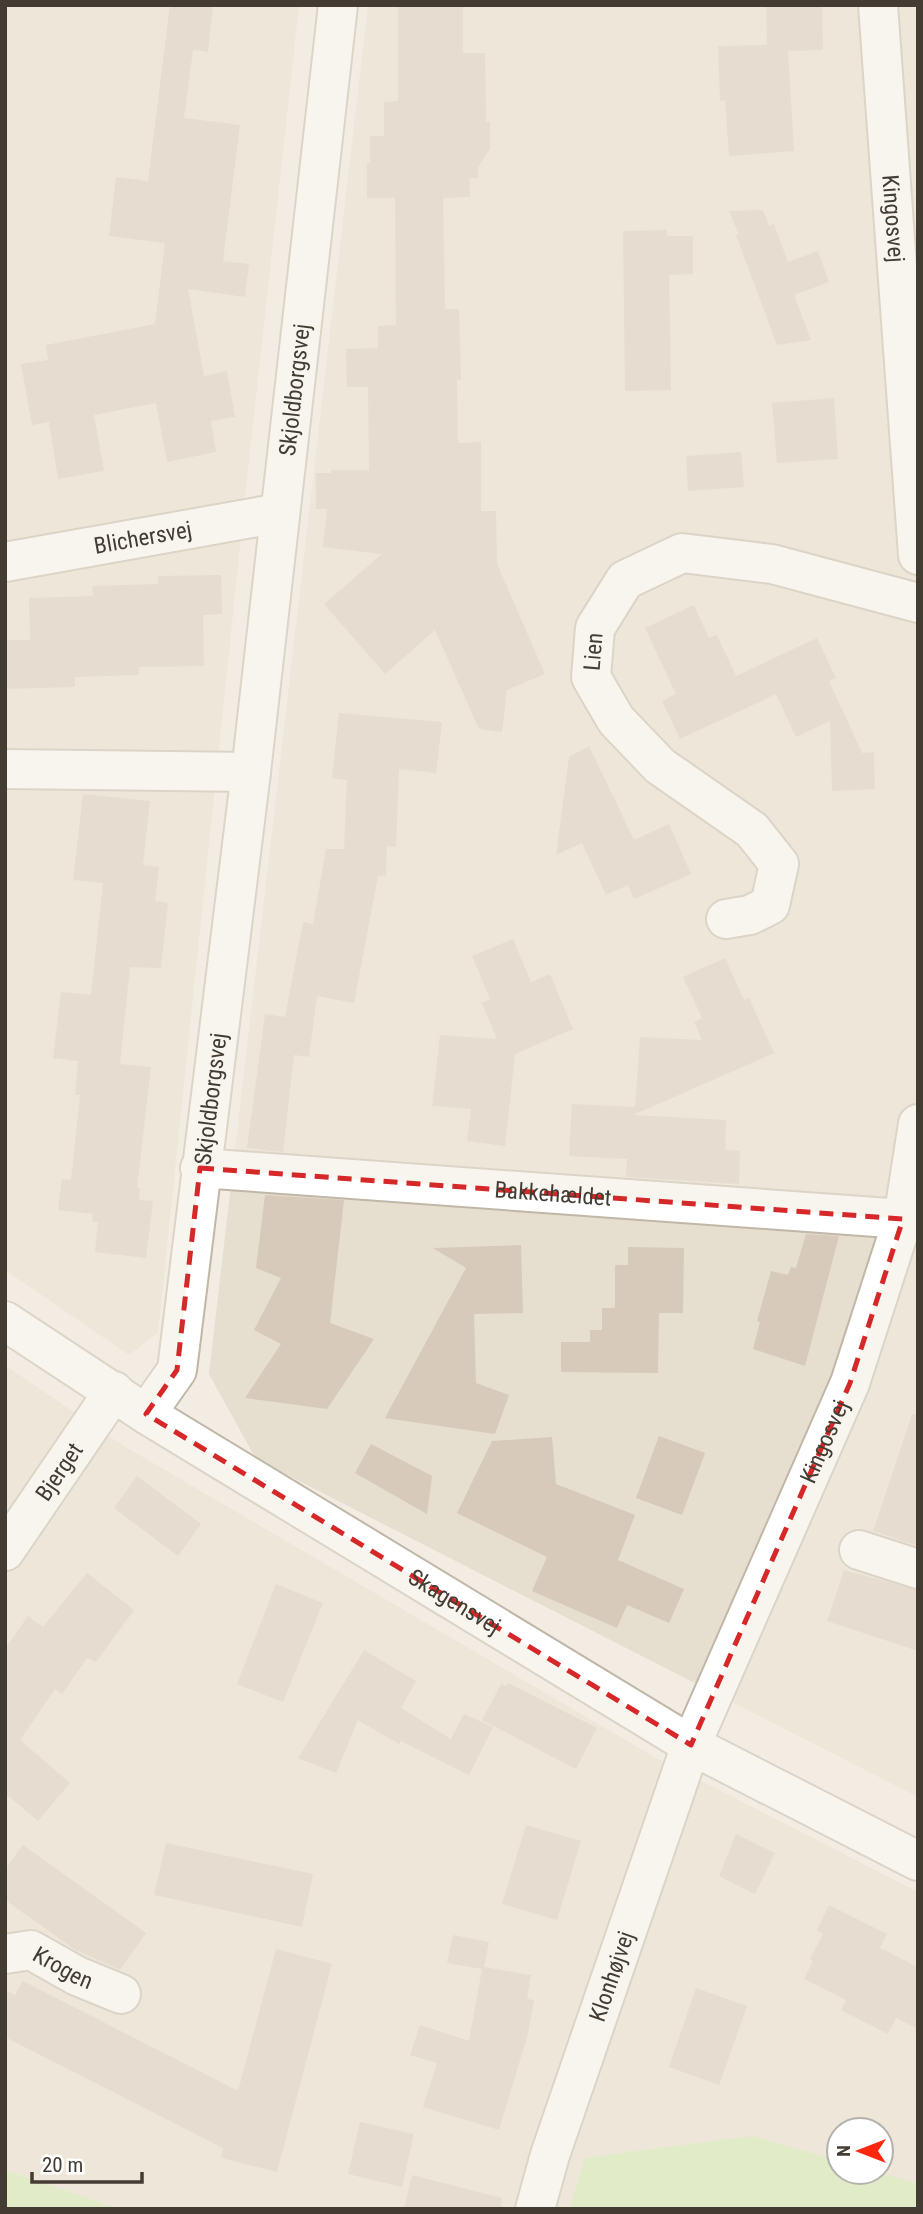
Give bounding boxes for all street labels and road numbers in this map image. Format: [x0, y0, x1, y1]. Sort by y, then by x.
street label: Kingosvej [876, 174, 910, 263]
street label: Skjoldborgsvej [274, 322, 316, 457]
street label: Blichersvej [92, 516, 194, 560]
street label: Lien [579, 632, 609, 672]
street label: Skjoldborgsvej [189, 1031, 233, 1167]
street label: Bakkehældet [494, 1176, 612, 1212]
street label: Kingosvej [795, 1396, 855, 1488]
street label: Bjerget [30, 1438, 89, 1506]
street label: Skagensvej [403, 1564, 505, 1640]
street label: Klonhøjvej [584, 1928, 640, 2025]
street label: Krogen [28, 1941, 97, 1995]

